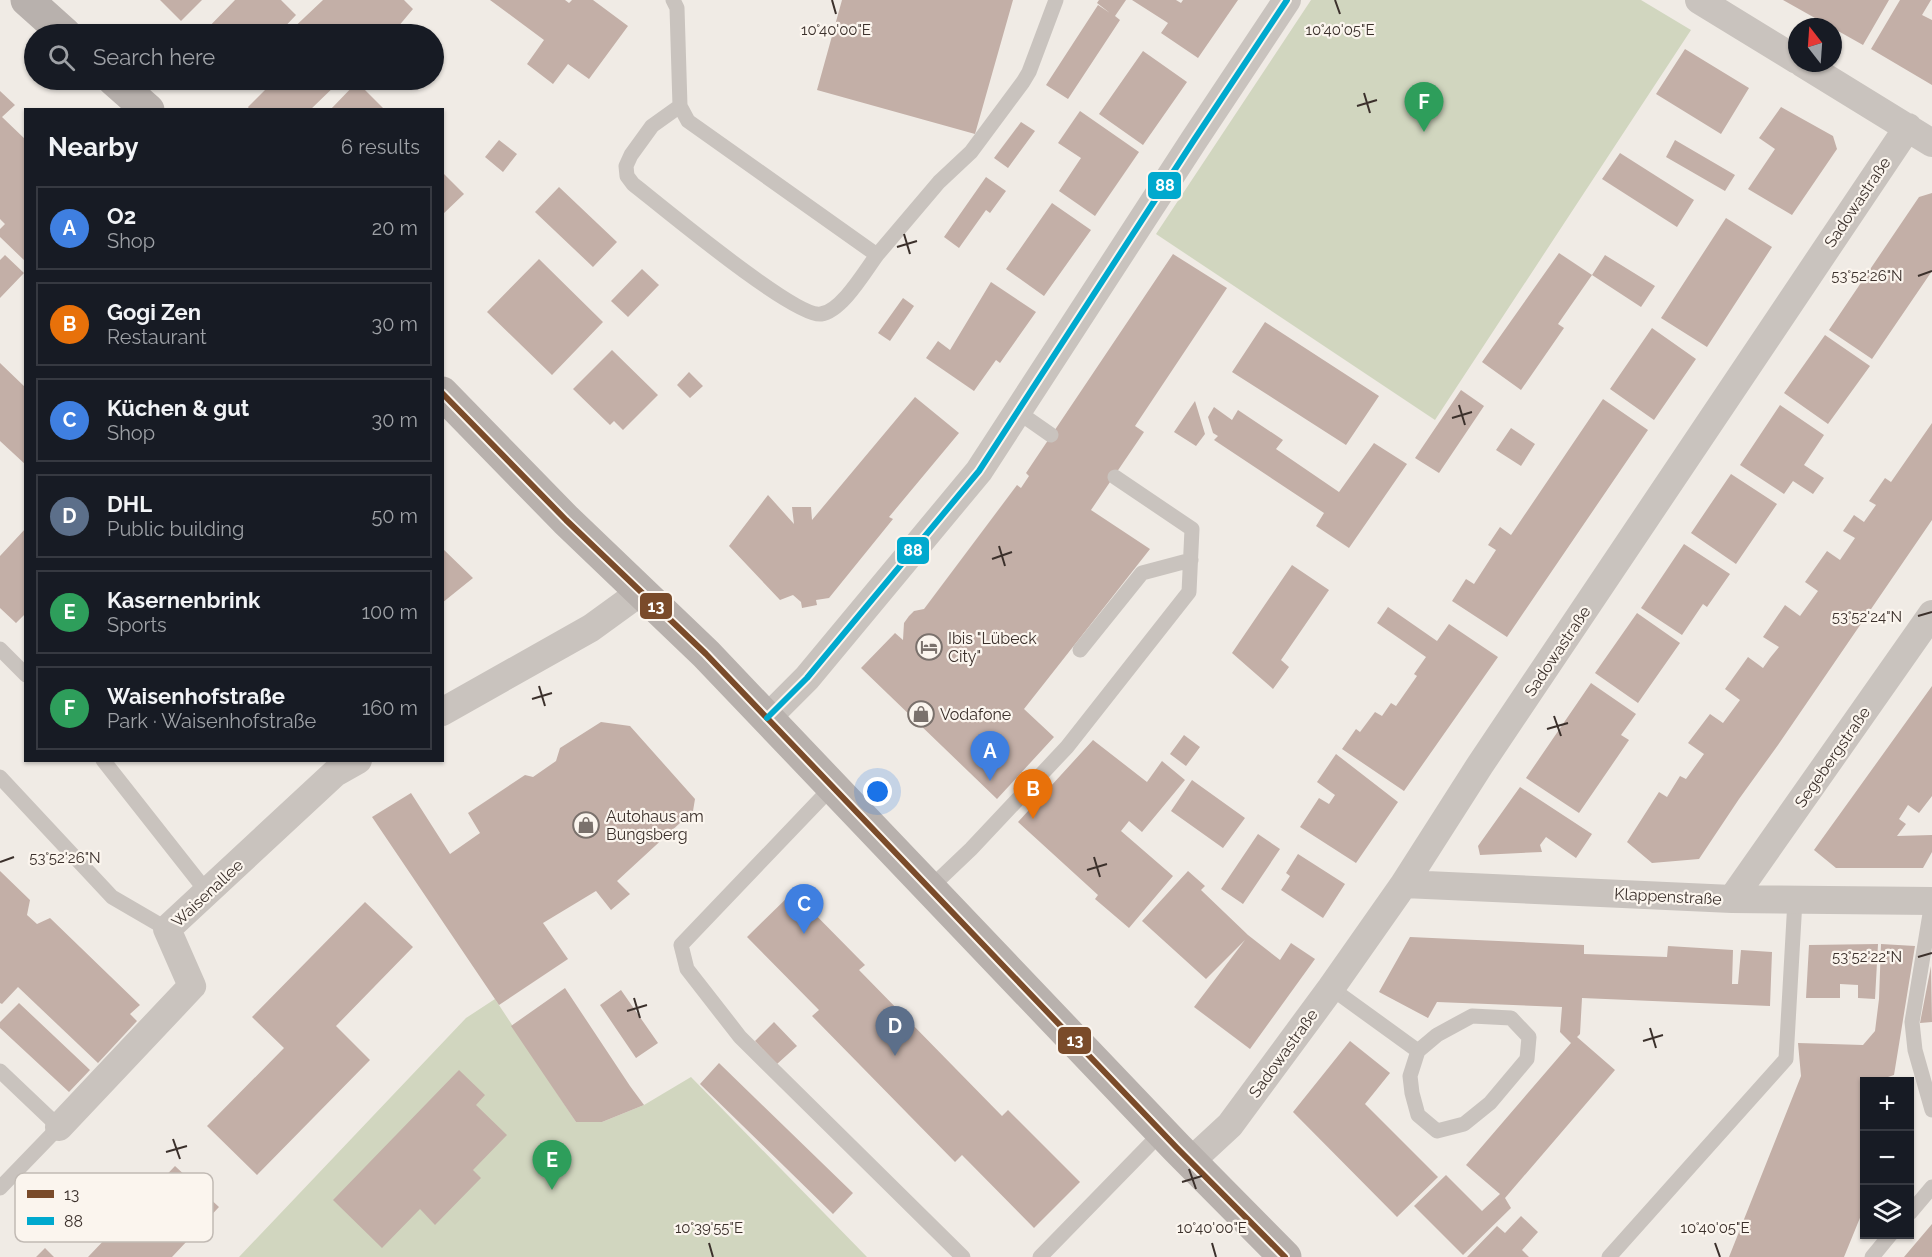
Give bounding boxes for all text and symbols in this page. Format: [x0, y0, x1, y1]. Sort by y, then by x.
north arrow [1788, 18, 1842, 72]
text: 10°40'00"E [801, 21, 871, 39]
text: 10°40'05"E [1305, 21, 1375, 39]
search box [24, 24, 444, 90]
icon: search [45, 41, 78, 74]
text: Search here [93, 44, 215, 70]
pin: F [1404, 82, 1444, 132]
text: Nearby [48, 132, 138, 162]
text: 6 results [341, 135, 420, 159]
street label: Sadowastraße [1820, 154, 1895, 251]
line badge: 88 [1147, 171, 1182, 200]
text: 88 [1155, 176, 1175, 195]
text: O2 [107, 203, 136, 229]
text: A [63, 216, 76, 240]
text: 20 m [372, 216, 418, 240]
text: Shop [107, 229, 155, 253]
text: 53°52'26"N [1831, 267, 1903, 285]
text: Gogi Zen [107, 299, 201, 325]
text: B [63, 312, 76, 336]
text: 30 m [372, 312, 418, 336]
text: Restaurant [107, 325, 207, 349]
text: Küchen & gut [107, 395, 249, 421]
text: C [63, 408, 76, 432]
text: 30 m [372, 408, 418, 432]
text: Shop [107, 421, 155, 445]
text: DHL [107, 491, 152, 517]
text: D [62, 504, 77, 528]
text: 50 m [371, 504, 418, 528]
text: Public building [107, 517, 244, 541]
line badge: 88 [896, 536, 930, 565]
text: 88 [903, 541, 923, 560]
text: Kasernenbrink [107, 587, 260, 613]
line badge: 13 [639, 592, 673, 620]
text: 13 [648, 597, 664, 616]
text: E [63, 600, 76, 624]
text: 100 m [361, 600, 418, 624]
street label: Sadowastraße [1520, 603, 1595, 700]
text: 53°52'24"N [1832, 608, 1902, 626]
text: Sports [107, 613, 167, 637]
place label: Ibis "Lübeck City" [948, 629, 1037, 666]
hotel icon: Ibis "Lübeck City" [914, 632, 944, 662]
text: Waisenhofstraße [107, 683, 285, 709]
text: F [64, 696, 75, 720]
text: 160 m [362, 696, 418, 720]
shop icon: Vodafone [906, 699, 936, 729]
street label: Segebergstraße [1791, 703, 1874, 811]
place label: Vodafone [940, 705, 1011, 724]
text: Park · Waisenhofstraße [107, 709, 316, 733]
pin: A [970, 732, 1010, 781]
pin: B [1014, 770, 1052, 819]
your location [863, 777, 892, 806]
place label: Autohaus am Bungsberg [606, 807, 704, 844]
shop icon: Autohaus am Bungsberg [571, 810, 601, 840]
text: 53°52'26"N [29, 849, 101, 867]
street label: Waisenallee [168, 855, 247, 931]
pin: C [784, 884, 824, 934]
street label: Klappenstraße [1614, 884, 1722, 909]
text: 53°52'22"N [1832, 948, 1902, 966]
street label: Sadowastraße [1245, 1005, 1322, 1101]
pin: D [876, 1006, 914, 1056]
line badge: 13 [1057, 1026, 1092, 1055]
text: 13 [1067, 1031, 1083, 1050]
map controls [1860, 1077, 1914, 1239]
button: + [1860, 1077, 1914, 1131]
button: − [1860, 1131, 1914, 1185]
pin: E [532, 1140, 572, 1190]
legend [15, 1173, 213, 1242]
text: 13 [64, 1185, 79, 1204]
button: layers [1860, 1185, 1914, 1239]
text: 88 [64, 1212, 83, 1231]
text: 10°39'55"E [675, 1219, 743, 1237]
text: 10°40'00"E [1177, 1219, 1247, 1237]
text: 10°40'05"E [1680, 1219, 1750, 1237]

